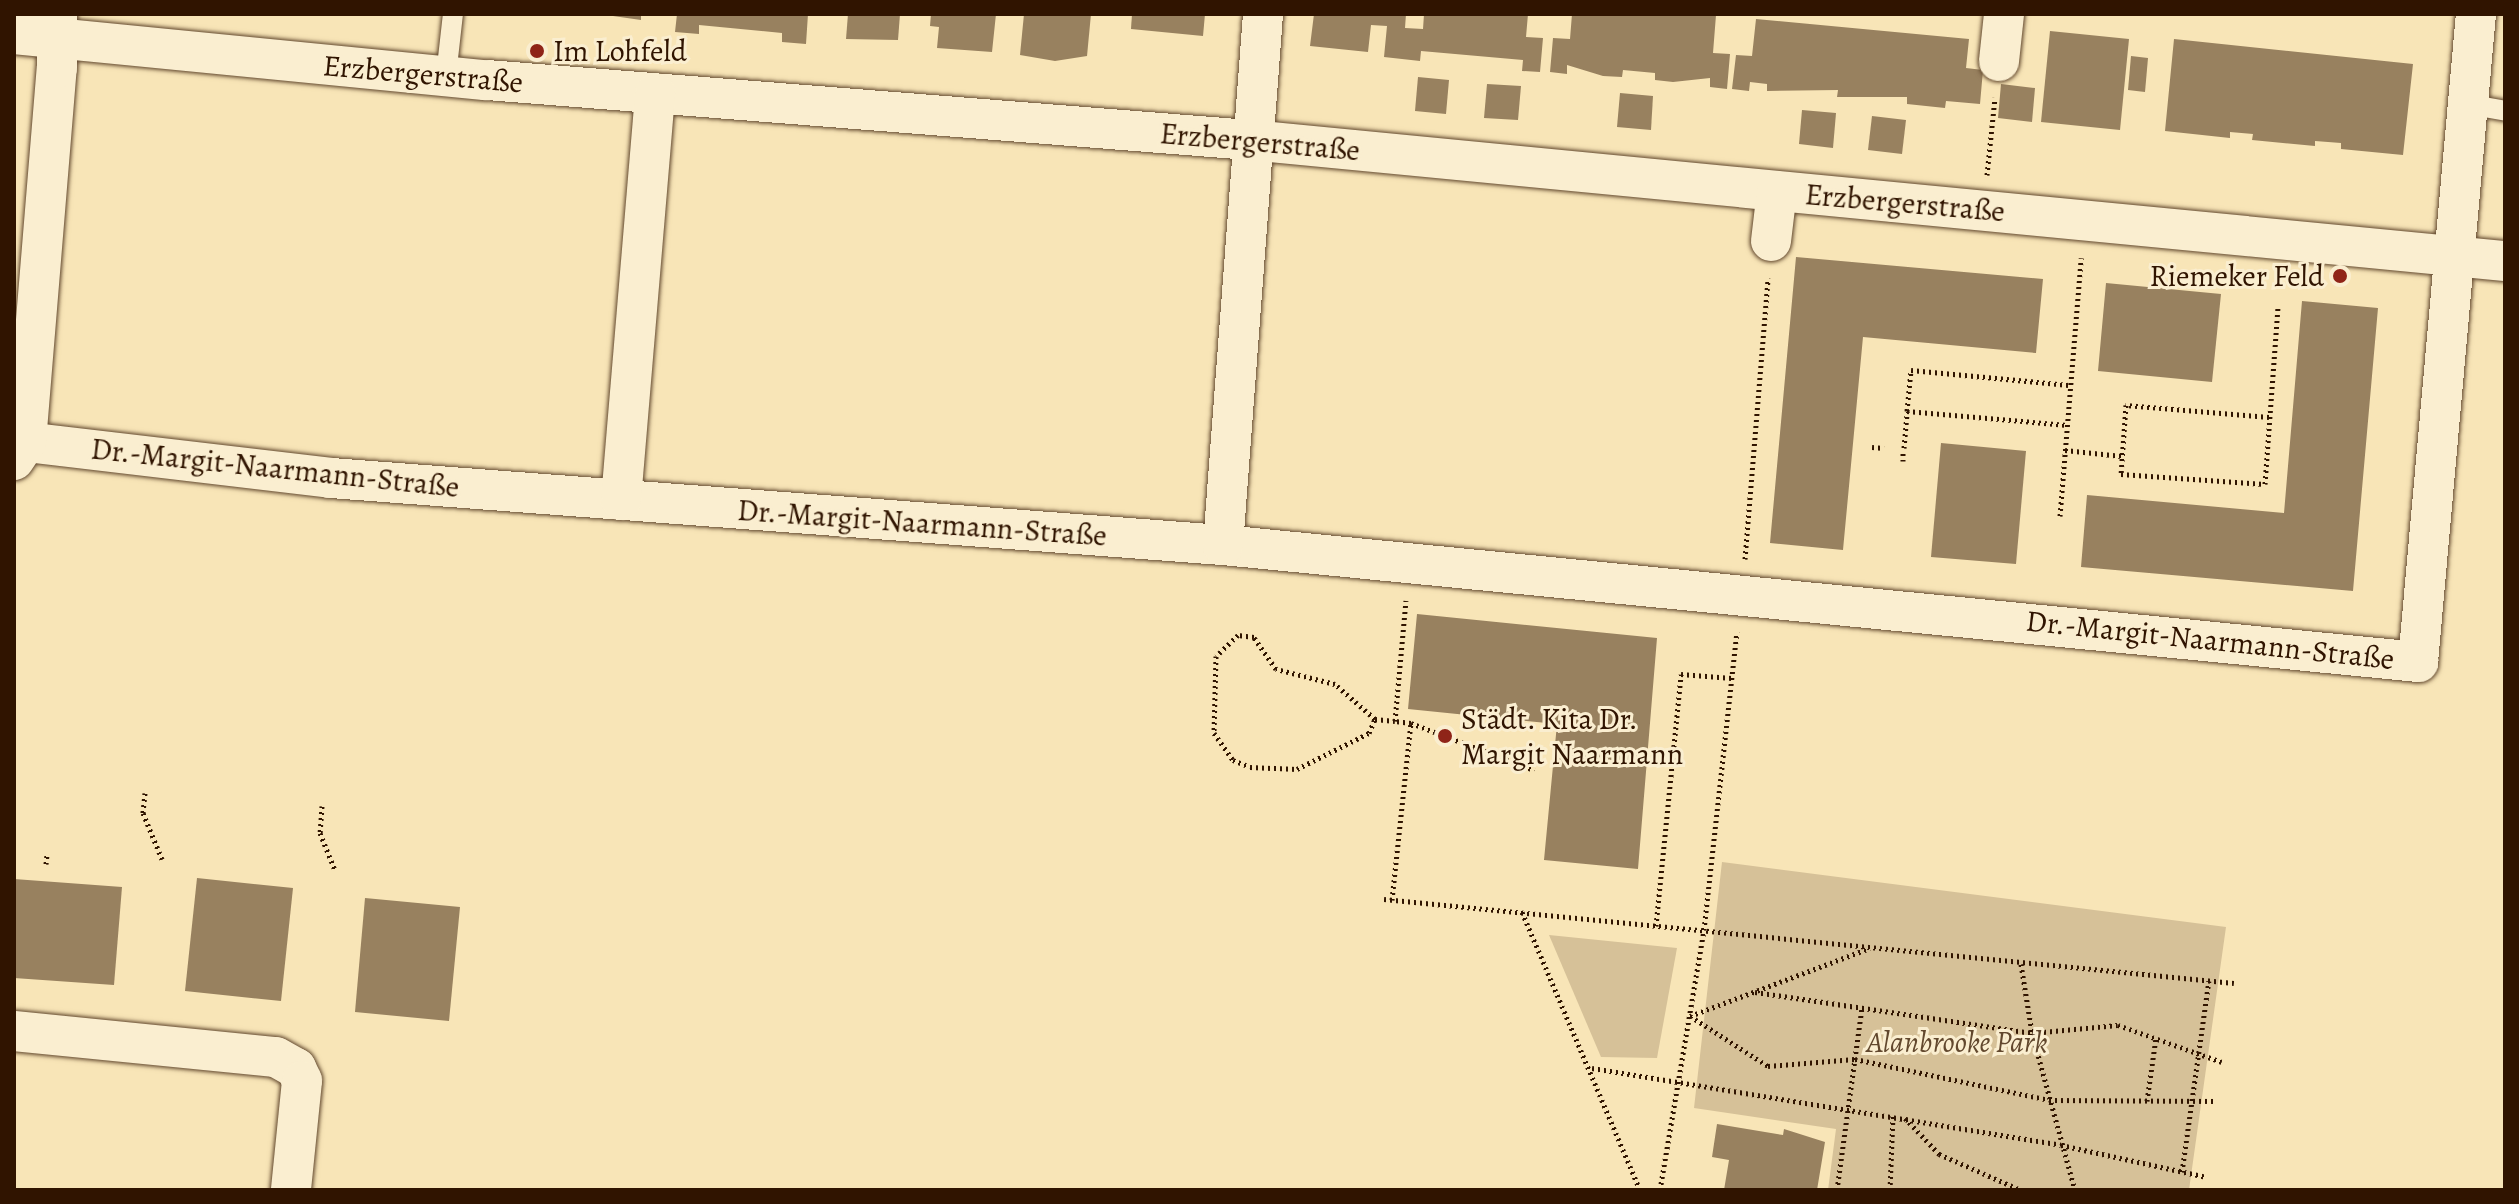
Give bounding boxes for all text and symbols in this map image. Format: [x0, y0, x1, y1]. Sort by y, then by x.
place label: Im Lohfeld [553, 33, 687, 69]
marker: Im Lohfeld [528, 42, 546, 60]
street label: Erzbergerstraße [322, 47, 524, 101]
street label: Erzbergerstraße [1159, 115, 1361, 169]
street label: Erzbergerstraße [1804, 176, 2006, 230]
place label: Riemeker Feld [2150, 258, 2324, 294]
marker: Riemeker Feld [2331, 267, 2349, 285]
street label: Dr.-Margit-Naarmann-Straße [89, 431, 461, 505]
street label: Dr.-Margit-Naarmann-Straße [736, 492, 1108, 554]
street label: Dr.-Margit-Naarmann-Straße [2024, 603, 2396, 677]
place label: Städt. Kita Dr. Margit Naarmann [1461, 701, 1683, 772]
marker: Städt. Kita Dr. Margit Naarmann [1436, 727, 1454, 745]
park label: Alanbrooke Park [1867, 1024, 2047, 1060]

